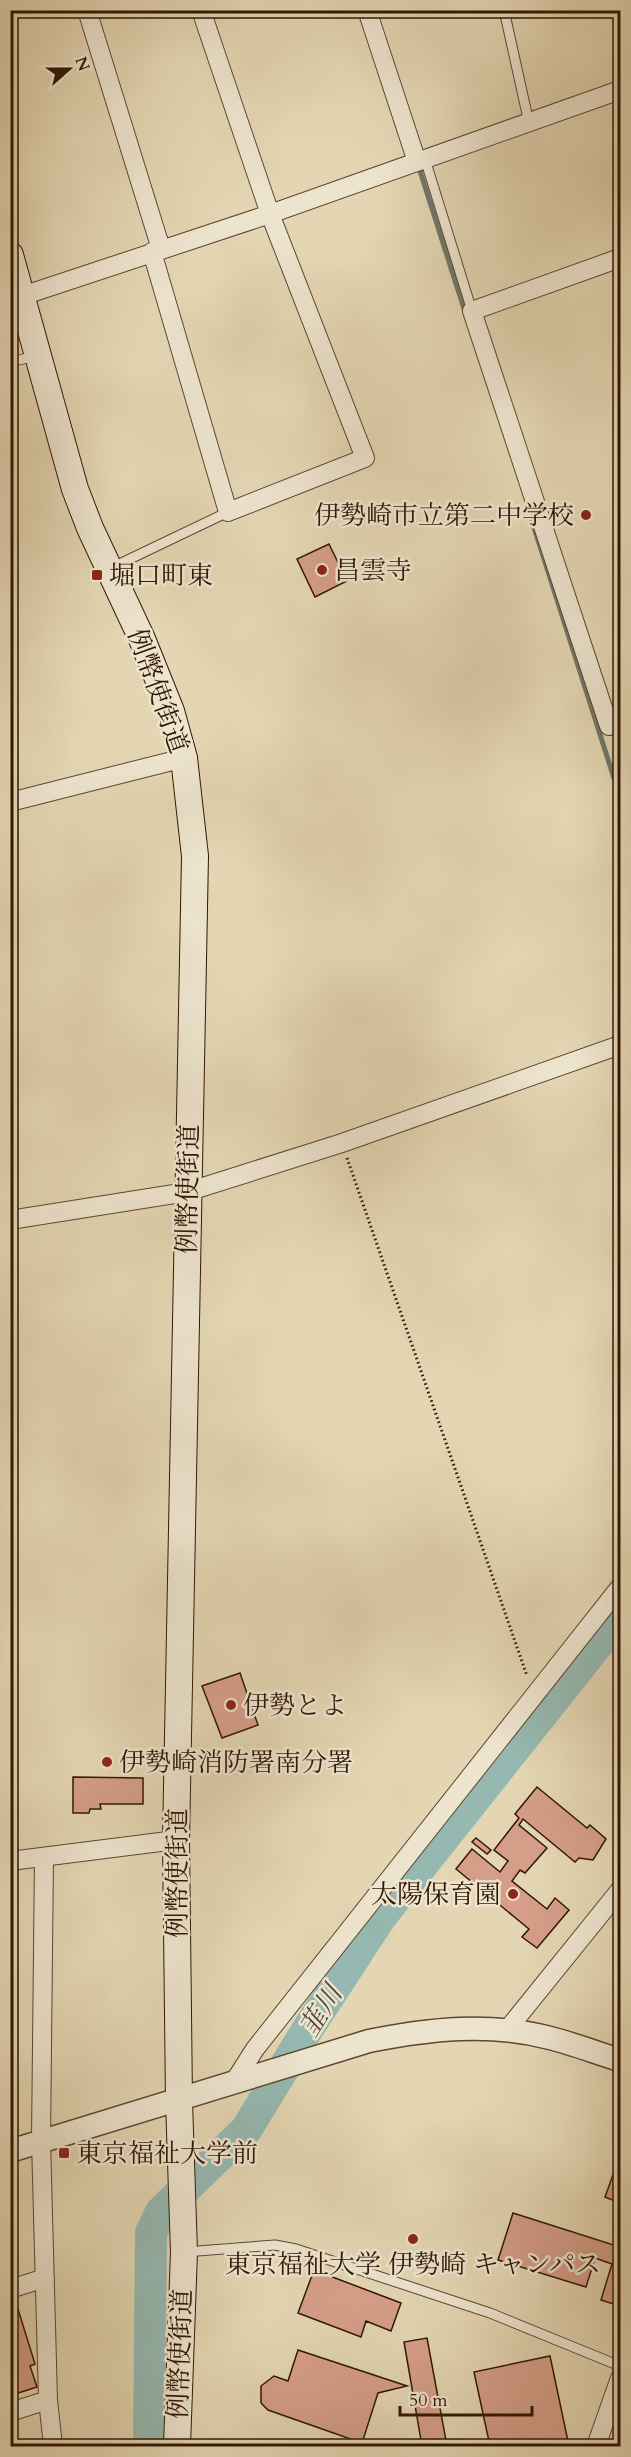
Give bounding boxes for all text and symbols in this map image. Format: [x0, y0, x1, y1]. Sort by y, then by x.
north arrow [39, 39, 99, 99]
text: N [69, 54, 95, 75]
place label: 伊勢崎市立第二中学校 [314, 498, 574, 533]
marker: 伊勢崎市立第二中学校 [579, 508, 593, 522]
place label: 昌雲寺 [334, 553, 412, 588]
place label: 堀口町東 [109, 558, 213, 593]
marker: 昌雲寺 [315, 563, 329, 577]
marker: 堀口町東 [90, 568, 104, 582]
street label: 例幣使街道 [119, 624, 197, 758]
street label: 例幣使街道 [169, 1124, 207, 1254]
place label: 伊勢とよ [243, 1688, 347, 1723]
marker: 伊勢とよ [224, 1698, 238, 1712]
place label: 伊勢崎消防署南分署 [119, 1745, 353, 1780]
marker: 伊勢崎消防署南分署 [100, 1755, 114, 1769]
street label: 例幣使街道 [160, 1808, 195, 1938]
place label: 太陽保育園 [371, 1877, 501, 1912]
marker: 太陽保育園 [506, 1887, 520, 1901]
water label: 韮川 [291, 1976, 353, 2044]
place label: 東京福祉大学前 [76, 2136, 258, 2171]
marker: 東京福祉大学前 [57, 2146, 71, 2160]
marker: 東京福祉大学 伊勢崎 キャンパス [406, 2232, 420, 2246]
place label: 東京福祉大学 伊勢崎 キャンパス [225, 2247, 601, 2282]
street label: 例幣使街道 [160, 2288, 200, 2420]
scale bar [400, 2379, 532, 2417]
text: 50 m [409, 2388, 448, 2413]

